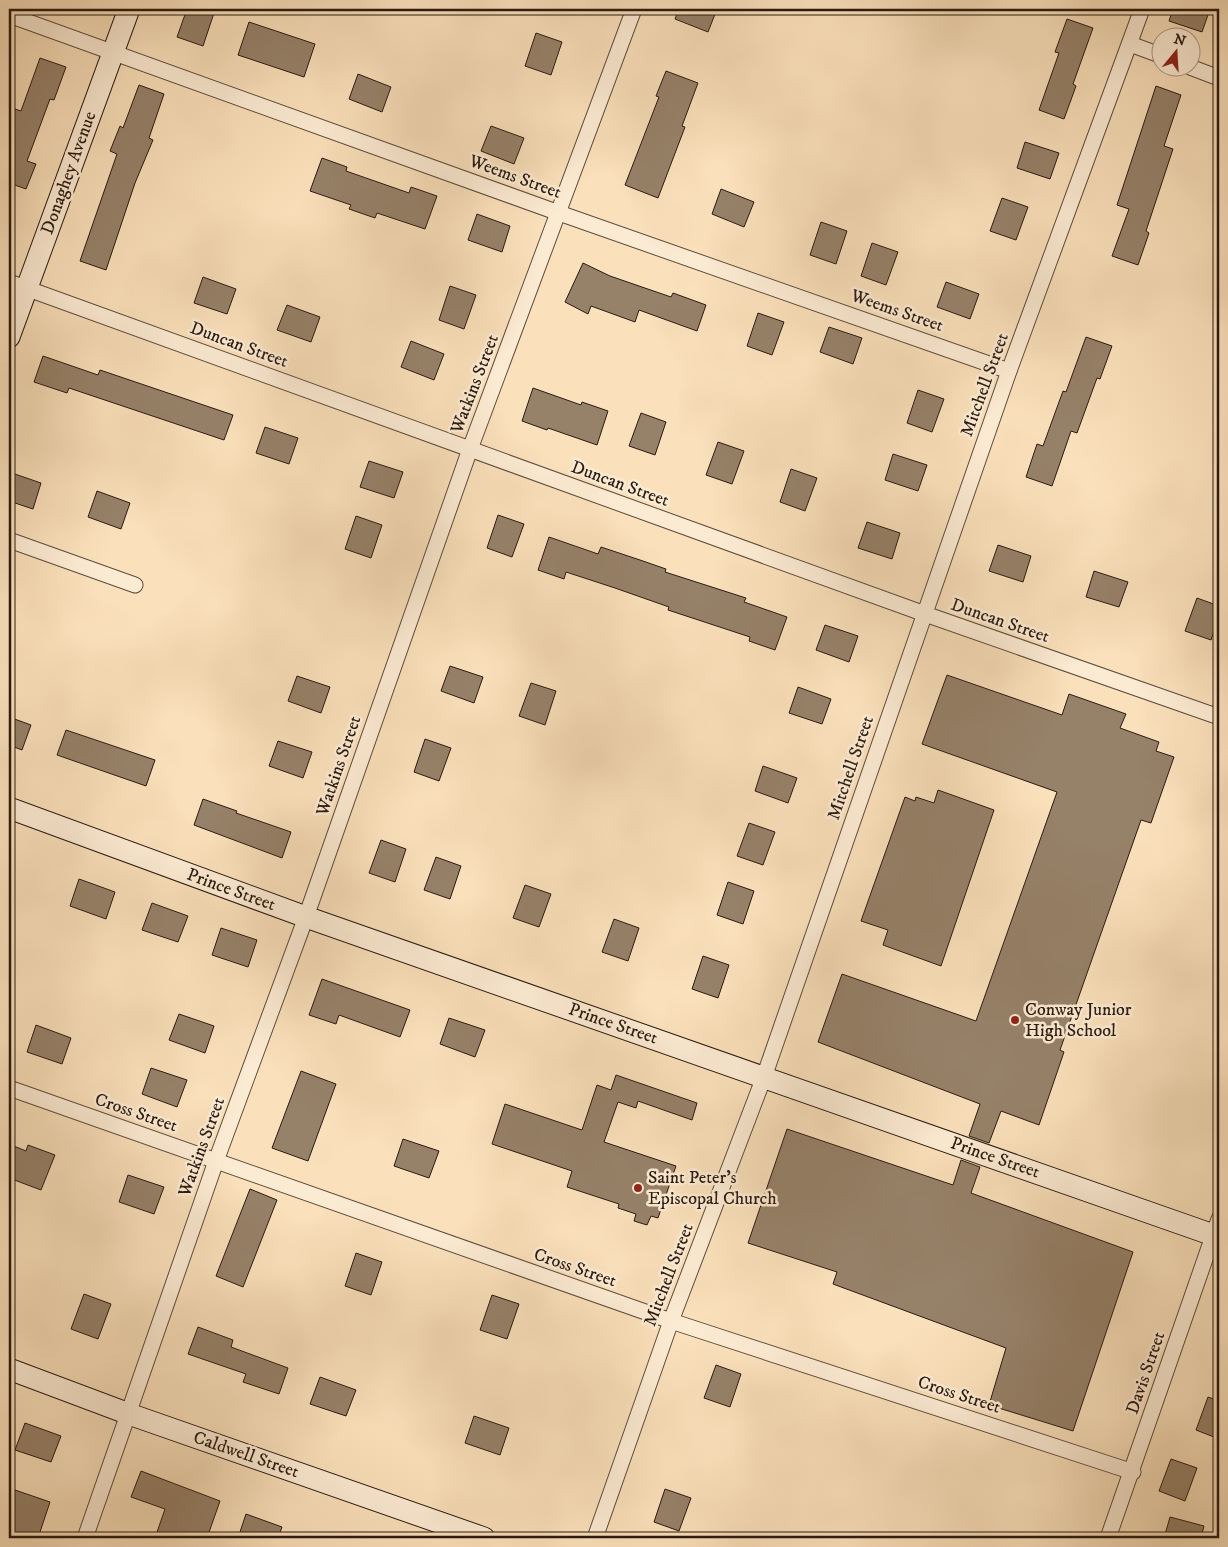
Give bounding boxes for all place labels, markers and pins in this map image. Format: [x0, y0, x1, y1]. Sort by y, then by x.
place label: Conway Junior High School [1025, 999, 1132, 1042]
marker: Conway Junior High School [1009, 1014, 1021, 1026]
place label: Saint Peter's Episcopal Church [648, 1167, 777, 1210]
marker: Saint Peter's Episcopal Church [632, 1182, 644, 1194]

